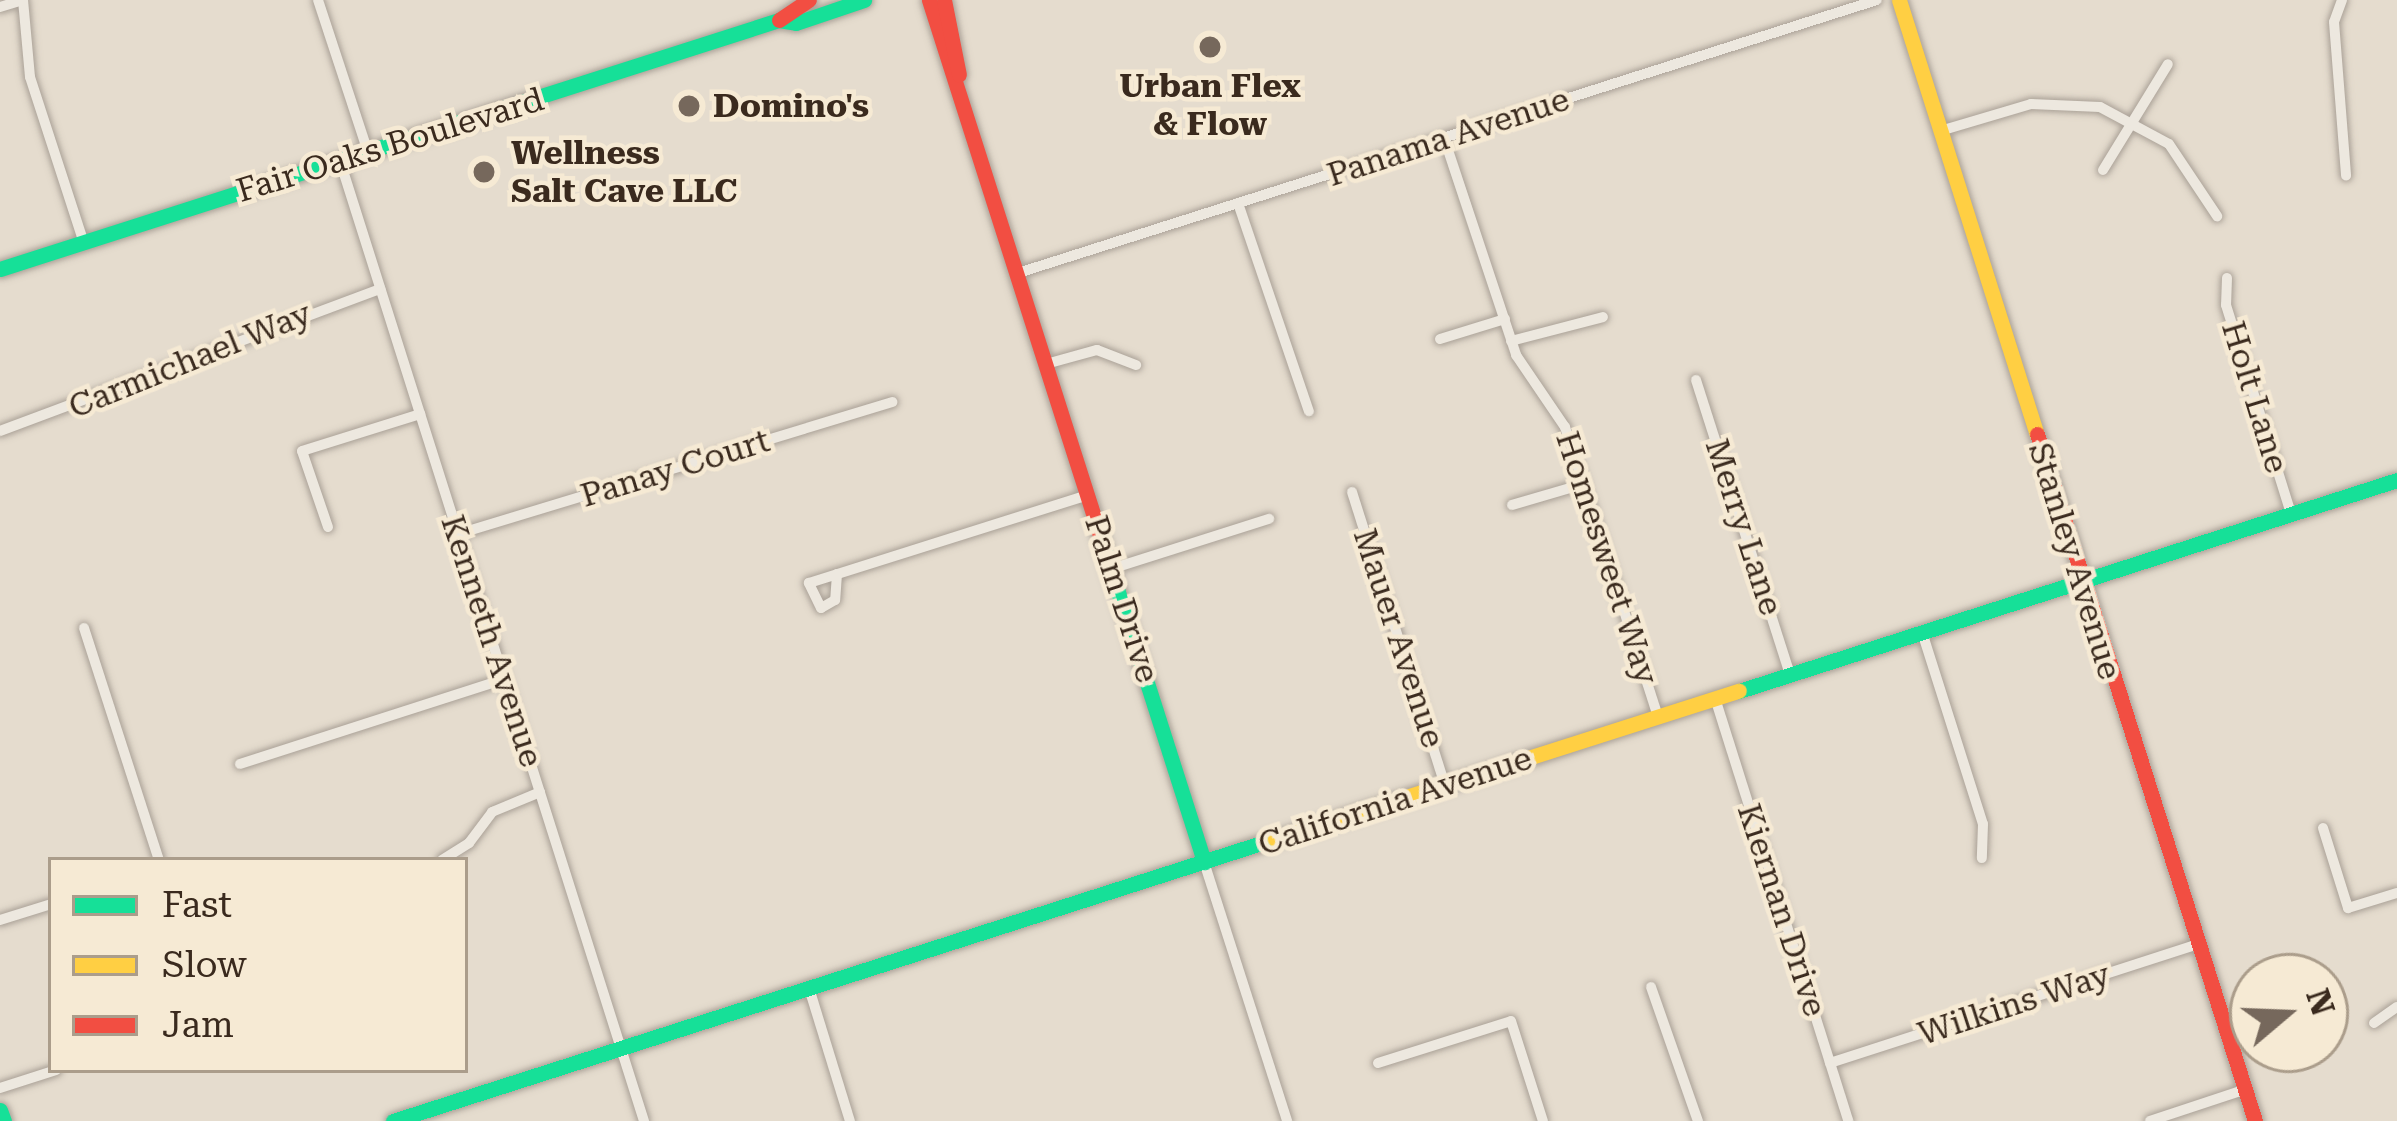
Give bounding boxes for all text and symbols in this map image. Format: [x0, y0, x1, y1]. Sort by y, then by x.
marker: Urban Flex & Flow [1197, 34, 1223, 60]
place label: Urban Flex & Flow [1119, 66, 1301, 144]
street label: Fair Oaks Boulevard [232, 79, 548, 211]
street label: Panama Avenue [1322, 79, 1574, 195]
place label: Domino's [713, 86, 869, 126]
marker: Domino's [676, 93, 702, 119]
place label: Wellness Salt Cave LLC [511, 133, 737, 211]
marker: Wellness Salt Cave LLC [468, 156, 500, 188]
street label: Carmichael Way [63, 293, 317, 427]
street label: Holt Lane [2213, 316, 2297, 478]
street label: Panay Court [576, 420, 774, 516]
street label: Homesweet Way [1547, 427, 1667, 689]
street label: Merry Lane [1697, 434, 1791, 620]
street label: Stanley Avenue [2020, 438, 2130, 684]
street label: Kenneth Avenue [433, 510, 551, 772]
street label: Palm Drive [1076, 511, 1168, 687]
street label: Mauer Avenue [1345, 524, 1453, 752]
street label: California Avenue [1253, 738, 1537, 864]
street label: Kiernan Drive [1729, 799, 1835, 1021]
legend [48, 857, 468, 1073]
text: Fast [162, 884, 232, 926]
text: Slow [162, 944, 247, 986]
north arrow [2229, 953, 2349, 1073]
street label: Wilkins Way [1913, 954, 2115, 1054]
text: N [2298, 984, 2343, 1020]
text: Jam [162, 1004, 234, 1046]

